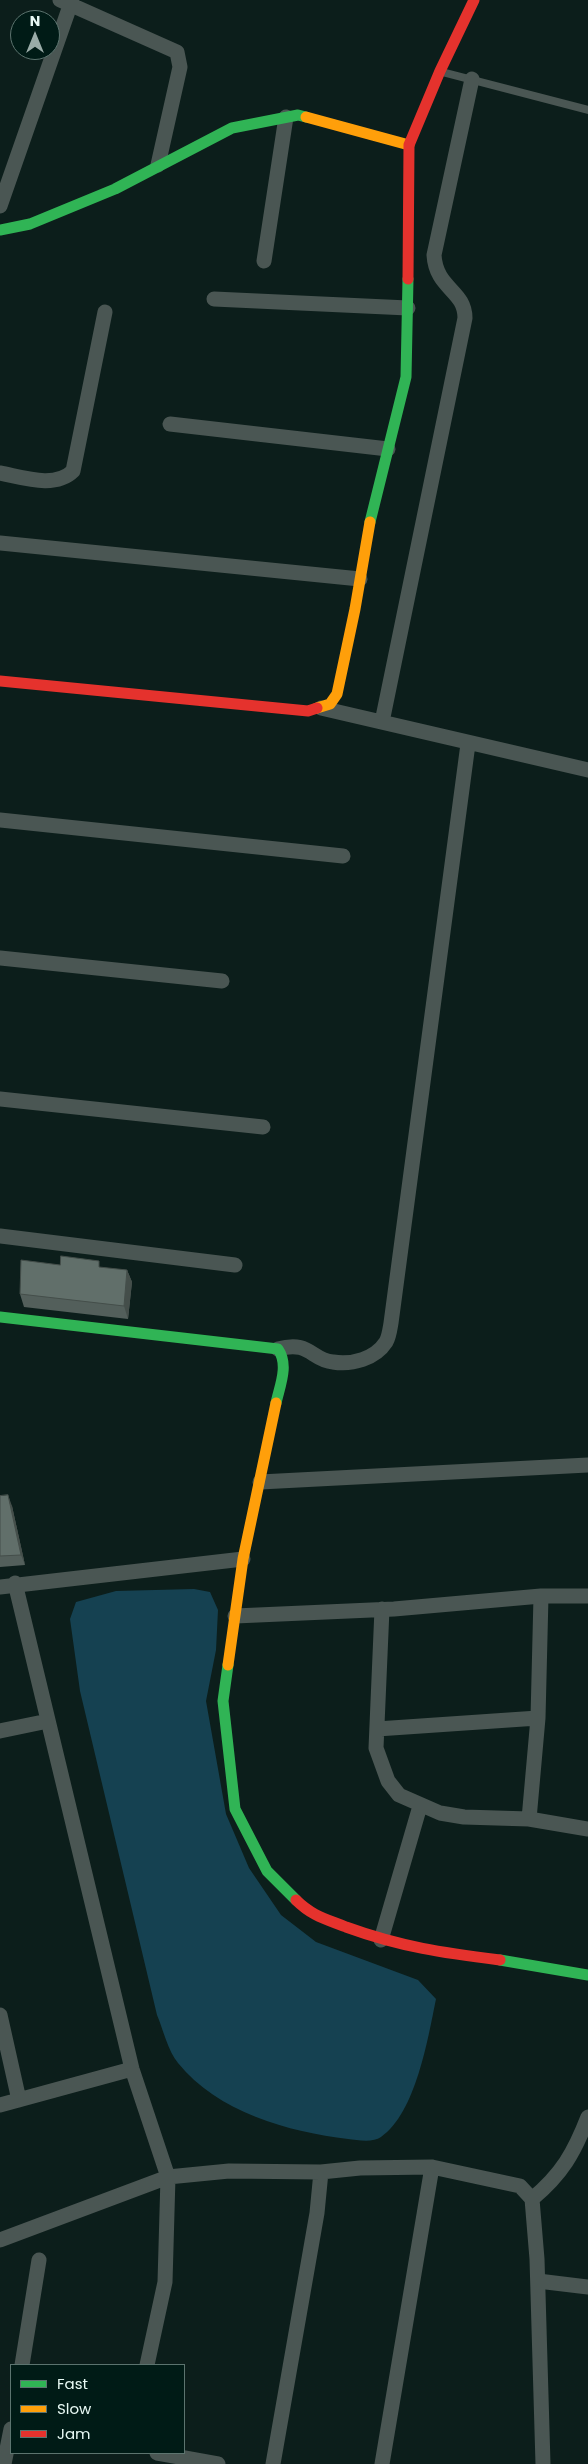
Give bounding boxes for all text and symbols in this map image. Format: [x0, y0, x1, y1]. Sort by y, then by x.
north arrow [10, 10, 60, 60]
text: N [30, 11, 40, 31]
legend [10, 2364, 185, 2454]
text: Fast [57, 2373, 88, 2394]
text: Slow [57, 2398, 91, 2419]
text: Jam [57, 2423, 91, 2444]

